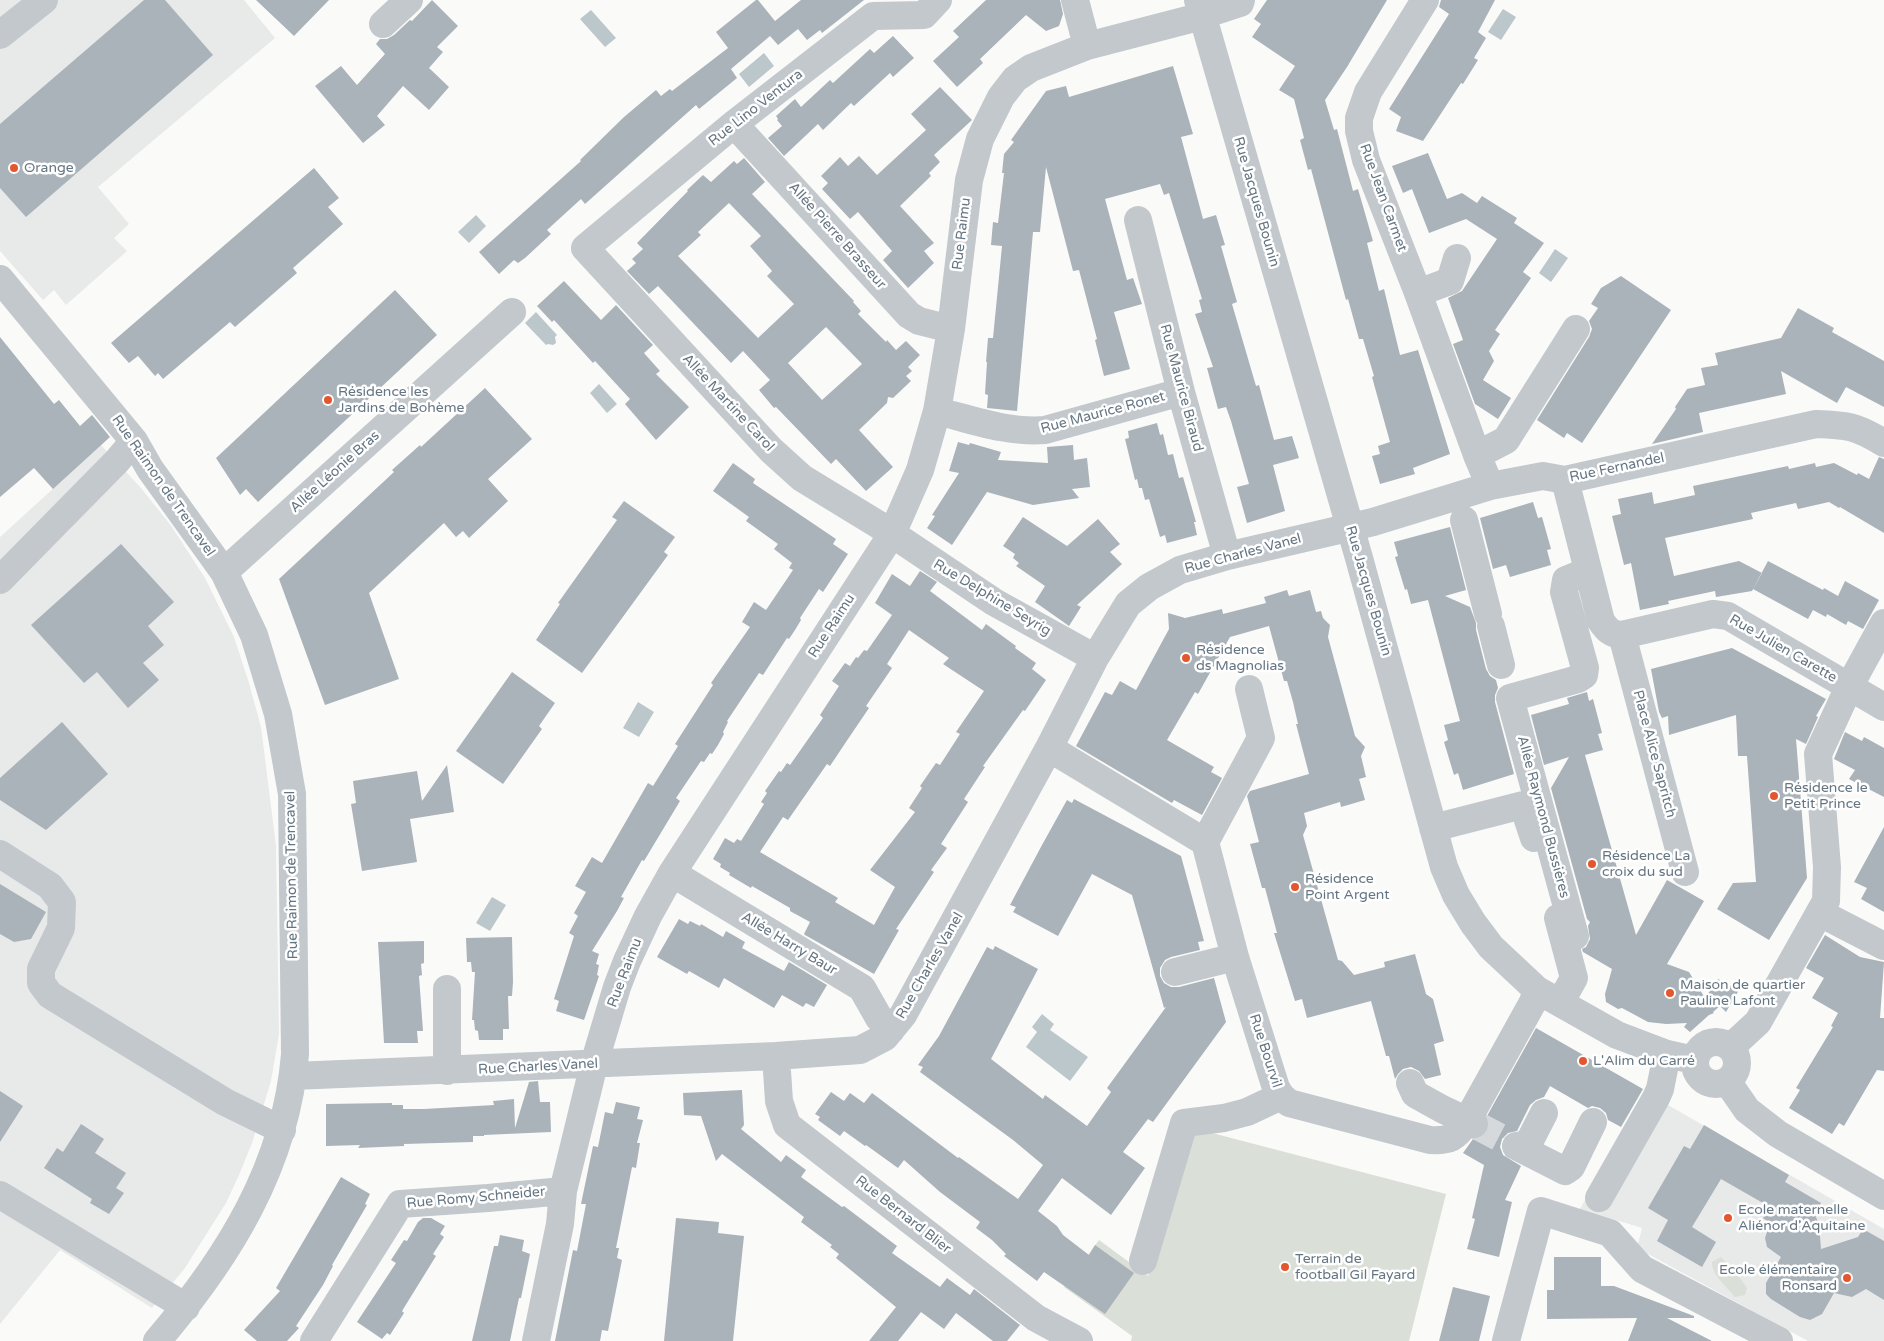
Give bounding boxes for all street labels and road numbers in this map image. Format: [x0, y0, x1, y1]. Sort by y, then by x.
street label: Rue Lino Ventura [706, 66, 806, 150]
street label: Rue Jacques Bounin [1229, 135, 1283, 269]
street label: Rue Jean Carmet [1356, 142, 1410, 254]
street label: Allée Pierre Brasseur [785, 179, 889, 293]
street label: Rue Raimu [949, 197, 975, 271]
street label: Rue Maurice Biraud [1156, 322, 1206, 454]
street label: Allée Martine Carol [678, 351, 778, 455]
street label: Rue Maurice Ronet [1039, 388, 1167, 438]
street label: Rue Raimon de Trencavel [108, 412, 218, 560]
street label: Allée Léonie Bras [287, 427, 383, 517]
street label: Rue Fernandel [1568, 450, 1666, 486]
street label: Rue Jacques Bounin [1341, 524, 1395, 658]
street label: Rue Charles Vanel [1183, 530, 1303, 578]
street label: Rue Delphine Seyrig [930, 556, 1054, 640]
street label: Rue Raimu [805, 591, 859, 661]
street label: Rue Julien Carette [1726, 611, 1840, 687]
street label: Place Alice Sapritch [1629, 688, 1679, 820]
street label: Allée Raymond Bussières [1513, 734, 1573, 900]
street label: Rue Raimon de Trencavel [282, 791, 302, 959]
street label: Allée Harry Baur [738, 909, 840, 979]
street label: Rue Charles Vanel [893, 910, 967, 1022]
street label: Rue Raimu [604, 936, 646, 1010]
street label: Rue Bourvil [1245, 1012, 1285, 1090]
street label: Rue Charles Vanel [478, 1055, 598, 1079]
street label: Rue Bernard Blier [852, 1172, 954, 1258]
street label: Rue Romy Schneider [406, 1184, 546, 1212]

